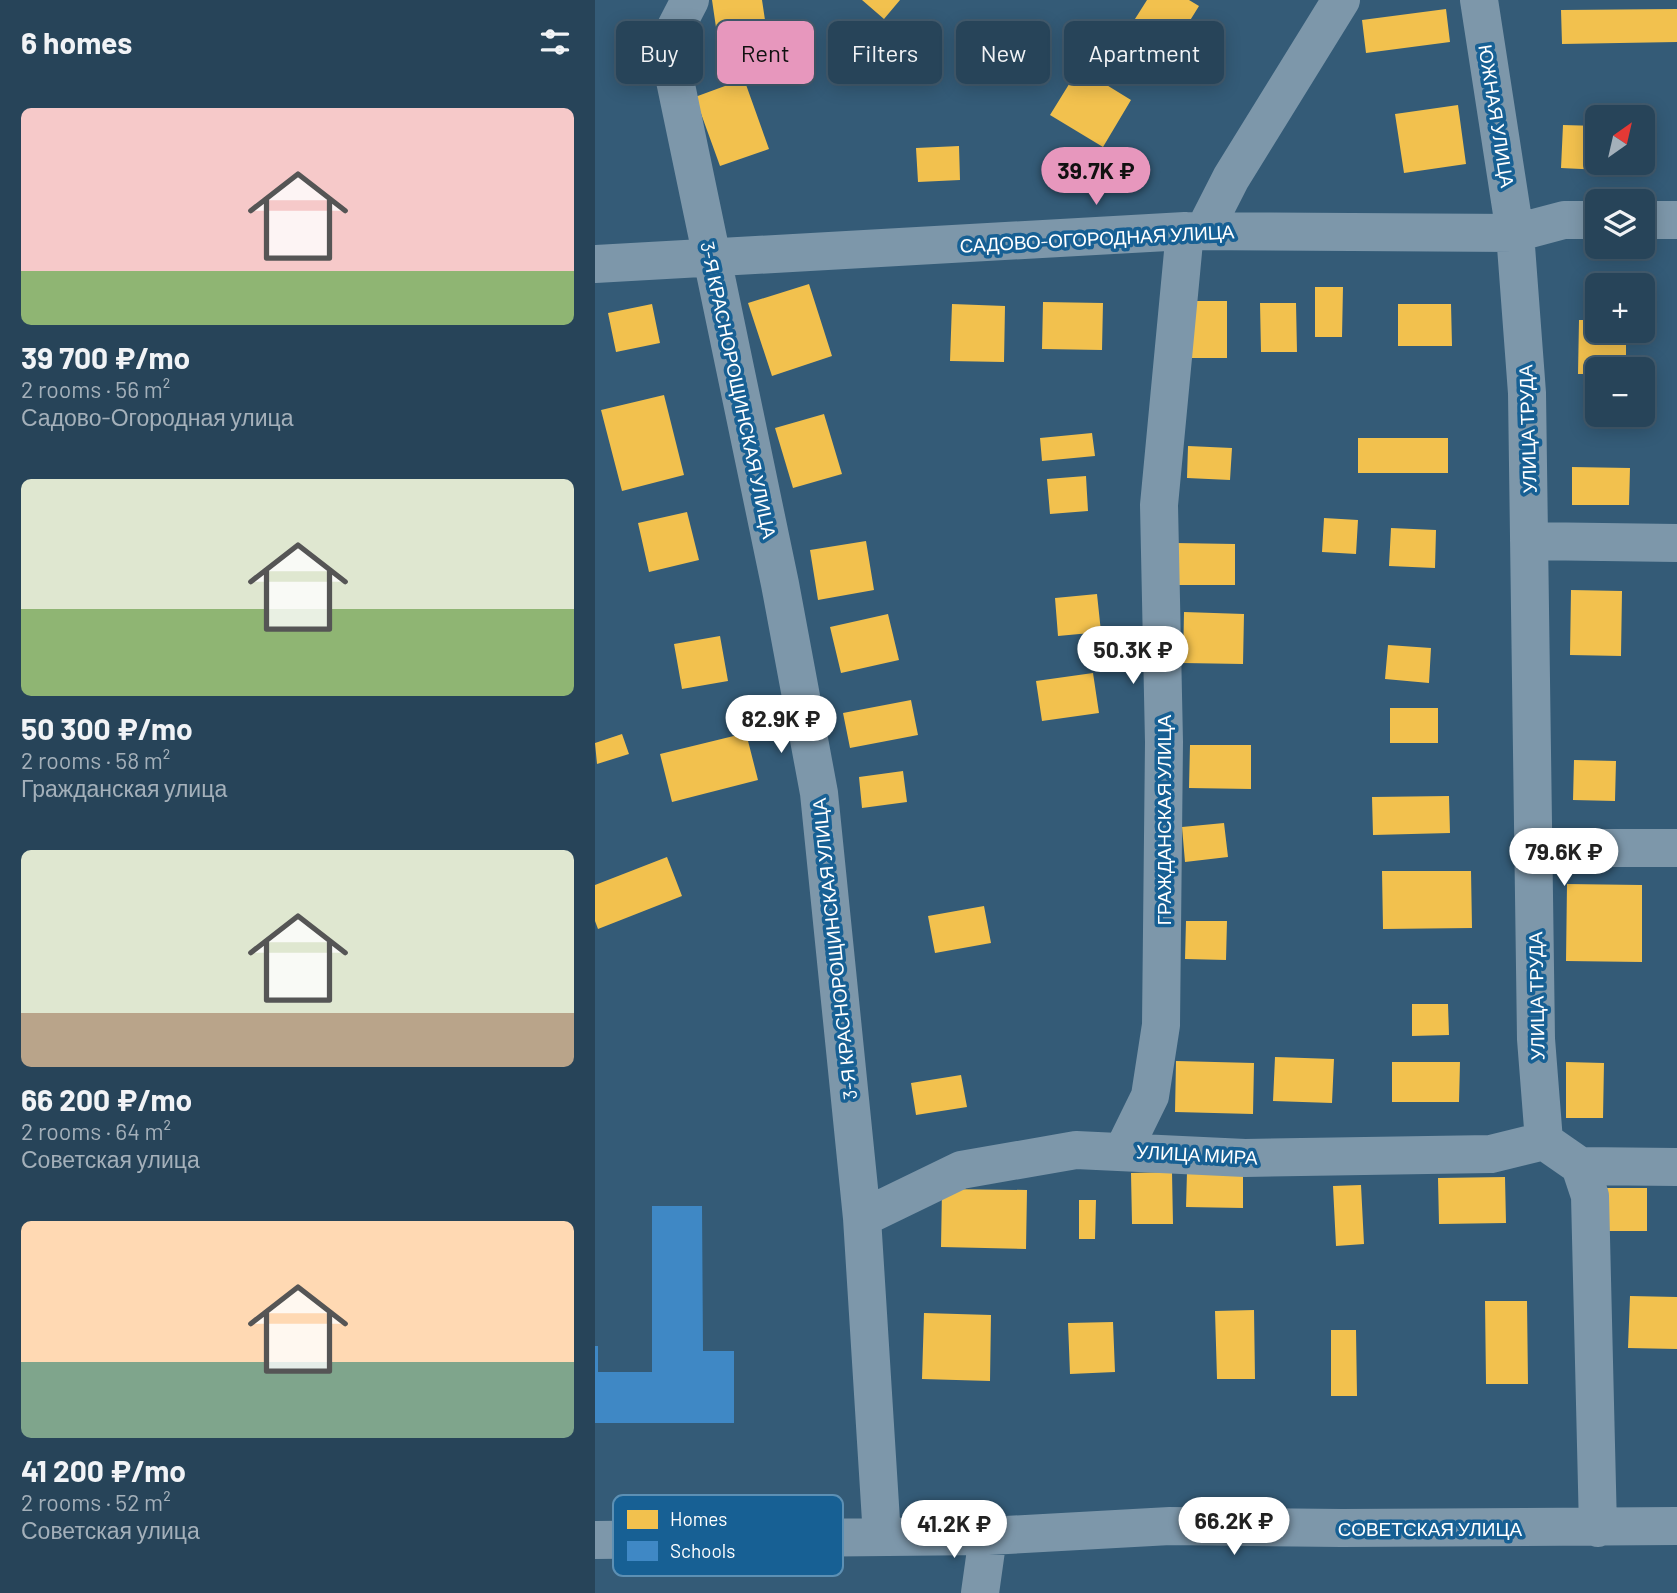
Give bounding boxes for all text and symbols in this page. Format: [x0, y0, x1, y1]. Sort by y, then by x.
chip: Buy [616, 21, 703, 84]
chip: Rent [717, 21, 814, 84]
chip: Filters [828, 21, 942, 84]
chip: New [956, 21, 1050, 84]
chip: Apartment [1064, 21, 1224, 84]
icon: filters [536, 23, 574, 61]
text: 6 homes [21, 24, 132, 60]
street label: ЮЖНАЯ УЛИЦА [1474, 43, 1520, 189]
north arrow [1585, 105, 1655, 175]
map controls [1585, 105, 1655, 427]
pin: 39.7K ₽ [1031, 148, 1161, 207]
icon: home [235, 153, 361, 279]
text: 39.7K ₽ [1057, 156, 1135, 184]
button: layers [1585, 189, 1655, 259]
street label: САДОВО-ОГОРОДНАЯ УЛИЦА [959, 219, 1235, 257]
street label: 3-Я КРАСНОРОЩИНСКАЯ УЛИЦА [696, 239, 782, 541]
button: + [1585, 273, 1655, 343]
text: 39 700 ₽/mo [21, 339, 190, 375]
button: − [1585, 357, 1655, 427]
street label: УЛИЦА ТРУДА [1513, 364, 1541, 494]
text: 2 rooms · 56 m² [21, 375, 170, 403]
text: Садово-Огородная улица [21, 403, 294, 431]
icon: home [235, 524, 361, 650]
pin: 50.3K ₽ [1068, 626, 1198, 686]
text: 50.3K ₽ [1093, 635, 1173, 663]
pin: 82.9K ₽ [716, 696, 846, 755]
text: 82.9K ₽ [742, 704, 820, 732]
text: 50 300 ₽/mo [21, 710, 193, 746]
street label: ГРАЖДАНСКАЯ УЛИЦА [1152, 714, 1175, 925]
text: 2 rooms · 58 m² [21, 746, 170, 774]
text: Гражданская улица [21, 774, 227, 802]
street label: 3-Я КРАСНОРОЩИНСКАЯ УЛИЦА [807, 797, 861, 1101]
pin: 79.6K ₽ [1499, 828, 1629, 888]
text: 79.6K ₽ [1525, 837, 1603, 865]
icon: home [235, 895, 361, 1021]
street label: УЛИЦА ТРУДА [1523, 931, 1549, 1061]
text: 66 200 ₽/mo [21, 1081, 192, 1117]
text: 2 rooms · 64 m² [21, 1117, 171, 1145]
street label: УЛИЦА МИРА [1136, 1139, 1259, 1169]
text: Советская улица [21, 1145, 200, 1173]
icon: home [235, 1266, 361, 1392]
text: 41 200 ₽/mo [21, 1452, 186, 1488]
text: 2 rooms · 52 m² [21, 1488, 171, 1516]
legend [613, 1495, 843, 1576]
pin: 66.2K ₽ [1169, 1498, 1299, 1557]
pin: 41.2K ₽ [889, 1500, 1019, 1560]
text: 66.2K ₽ [1195, 1506, 1273, 1534]
text: Homes [670, 1507, 727, 1530]
text: 41.2K ₽ [917, 1509, 991, 1537]
text: Советская улица [21, 1516, 200, 1544]
street label: СОВЕТСКАЯ УЛИЦА [1338, 1517, 1522, 1540]
text: Schools [670, 1539, 735, 1562]

